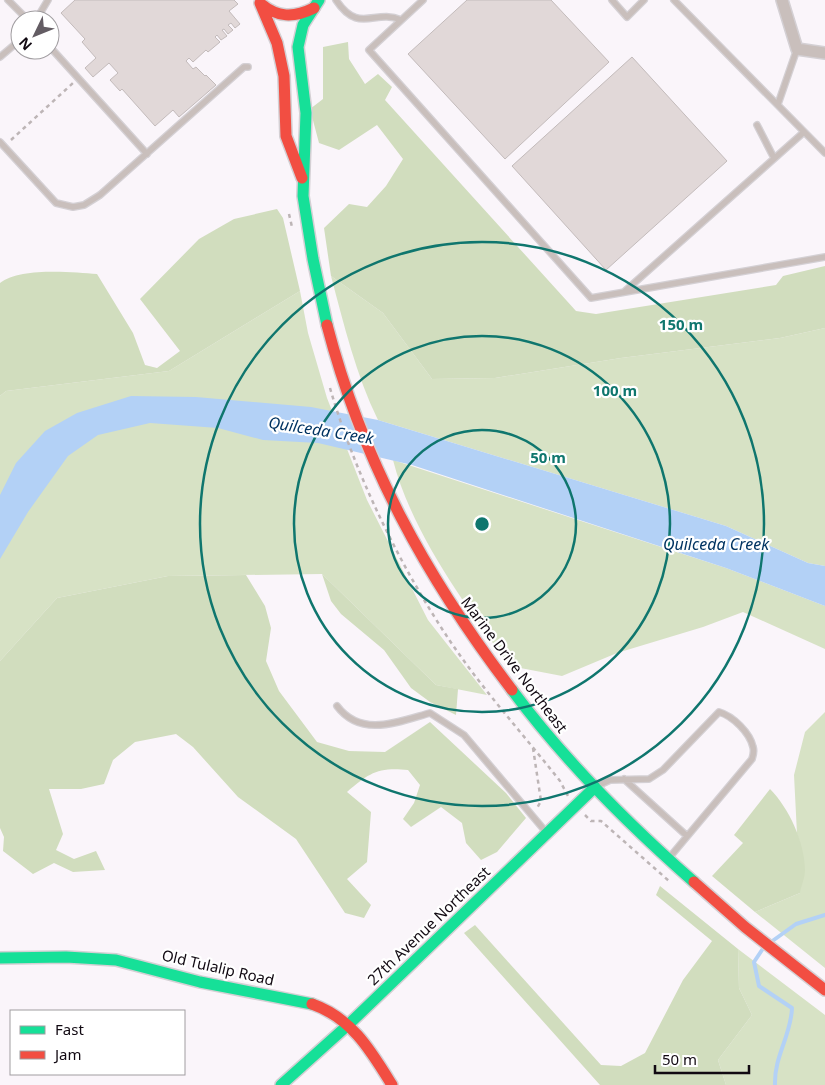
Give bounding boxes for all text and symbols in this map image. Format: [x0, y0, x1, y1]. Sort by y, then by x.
north arrow [10, 10, 60, 60]
text: N [14, 34, 36, 55]
text: 150 m [659, 314, 703, 334]
text: 100 m [593, 380, 637, 400]
water label: Quilceda Creek [267, 411, 376, 449]
text: 50 m [530, 447, 566, 467]
centre of rings [473, 515, 491, 533]
water label: Quilceda Creek [663, 533, 770, 555]
street label: Marine Drive Northeast [457, 592, 573, 737]
street label: 27th Avenue Northeast [363, 861, 494, 989]
street label: Old Tulalip Road [160, 944, 276, 990]
legend [10, 1010, 185, 1075]
text: Fast [55, 1019, 84, 1039]
scale bar [655, 1042, 749, 1074]
text: Jam [53, 1044, 82, 1064]
text: 50 m [662, 1049, 697, 1069]

